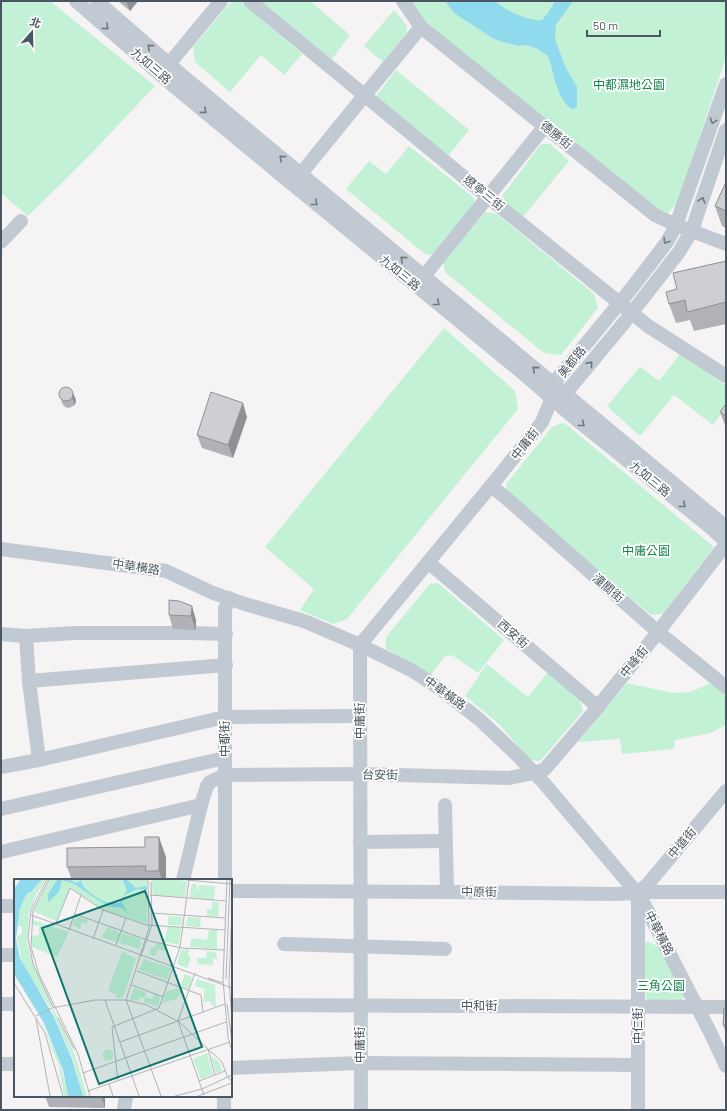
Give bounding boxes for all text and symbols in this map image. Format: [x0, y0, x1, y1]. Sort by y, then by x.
north arrow [12, 12, 52, 52]
scale bar [587, 12, 660, 38]
text: 北 [28, 14, 43, 30]
text: 50 m [593, 18, 618, 32]
one-way arrow [101, 22, 108, 29]
street label: 九如三路 [129, 44, 174, 86]
one-way arrow [148, 45, 155, 52]
park label: 中都濕地公園 [593, 77, 665, 91]
one-way arrow [200, 107, 207, 114]
street label: 德勝街 [538, 117, 575, 151]
one-way arrow [710, 117, 718, 124]
one-way arrow [279, 155, 287, 162]
street label: 遼寧三街 [462, 172, 508, 213]
one-way arrow [698, 197, 706, 204]
one-way arrow [310, 199, 318, 206]
one-way arrow [664, 237, 671, 244]
street label: 九如三路 [378, 252, 424, 293]
one-way arrow [401, 256, 408, 263]
one-way arrow [433, 299, 440, 306]
street label: 美都路 [554, 343, 588, 380]
one-way arrow [586, 361, 593, 368]
one-way arrow [533, 367, 540, 374]
one-way arrow [577, 419, 584, 426]
street label: 中庸街 [508, 425, 541, 462]
street label: 九如三路 [628, 458, 674, 499]
one-way arrow [678, 501, 685, 508]
park label: 中庸公園 [622, 543, 670, 557]
street label: 中華橫路 [111, 556, 161, 576]
street label: 潼關街 [590, 570, 627, 604]
street label: 西安街 [495, 616, 532, 650]
street label: 中峰街 [616, 643, 650, 680]
street label: 中華橫路 [422, 672, 469, 712]
street label: 中庸街 [352, 703, 366, 739]
street label: 中都街 [217, 721, 231, 757]
street label: 台安街 [362, 767, 398, 781]
street label: 中道街 [664, 824, 698, 861]
inset map [14, 879, 232, 1097]
street label: 中原街 [461, 884, 497, 898]
street label: 中華橫路 [643, 908, 677, 957]
park label: 三角公園 [637, 978, 685, 992]
street label: 中和街 [461, 998, 497, 1012]
street label: 中仁街 [630, 1008, 644, 1044]
street label: 中庸街 [352, 1027, 366, 1063]

